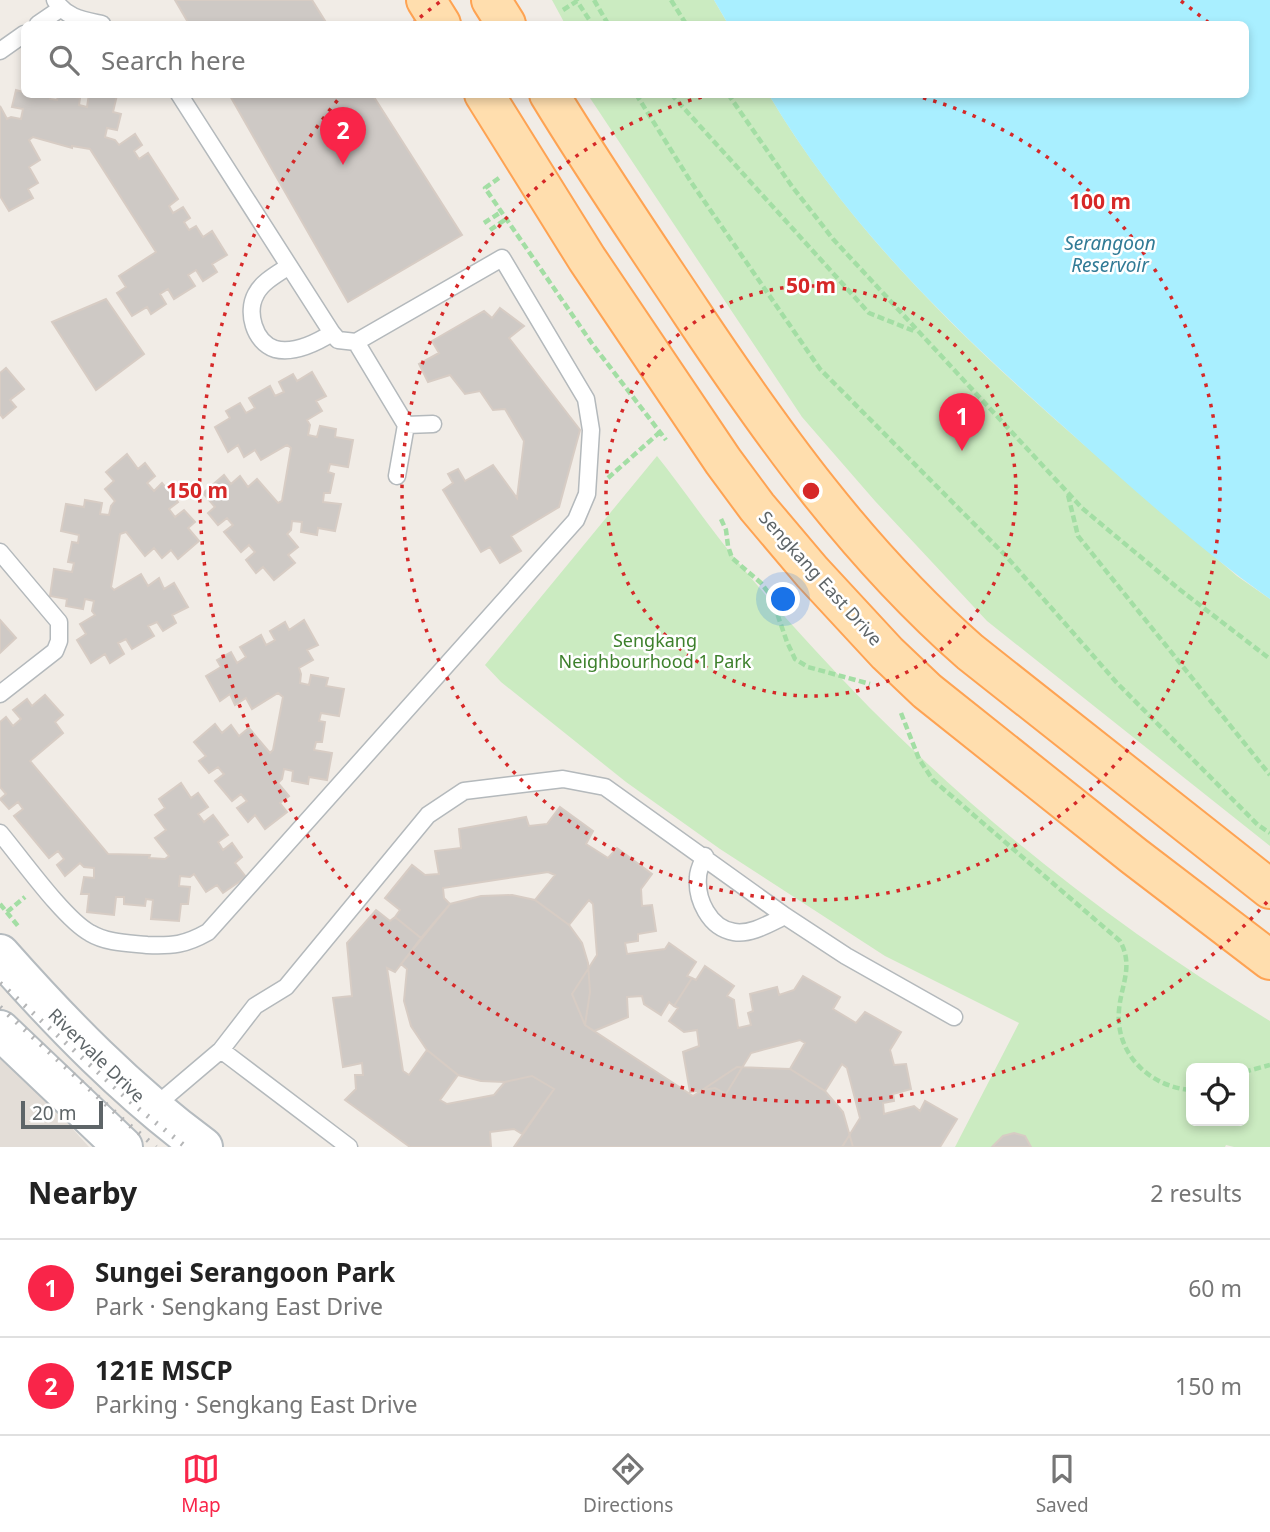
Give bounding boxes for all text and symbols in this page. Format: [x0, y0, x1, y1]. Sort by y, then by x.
search box [21, 21, 1249, 98]
icon: search [45, 41, 83, 79]
text: Search here [101, 42, 246, 78]
pin: 2 [320, 107, 366, 165]
text: 100 m [1069, 187, 1131, 215]
water label: Serangoon Reservoir [1064, 230, 1156, 278]
text: 50 m [786, 271, 836, 299]
pin: 1 [939, 393, 985, 451]
text: 150 m [166, 476, 228, 504]
centre of rings [799, 479, 823, 503]
street label: Sengkang East Drive [754, 506, 888, 650]
your location [766, 582, 800, 616]
park label: Sengkang Neighbourhood 1 Park [559, 628, 752, 673]
street label: Rivervale Drive [43, 1003, 151, 1107]
map controls [1186, 1063, 1249, 1126]
button: locate [1186, 1063, 1249, 1126]
scale bar [21, 1098, 103, 1130]
text: 20 m [32, 1100, 76, 1126]
text: Nearby [28, 1172, 137, 1213]
text: 2 results [1150, 1177, 1242, 1209]
text: Sungei Serangoon Park [95, 1254, 395, 1290]
text: 1 [44, 1272, 58, 1304]
text: 60 m [1188, 1272, 1242, 1304]
text: Park · Sengkang East Drive [95, 1290, 383, 1322]
text: 121E MSCP [95, 1352, 233, 1388]
text: 2 [44, 1370, 58, 1402]
text: 150 m [1175, 1370, 1242, 1402]
text: Parking · Sengkang East Drive [95, 1388, 417, 1420]
tab: Map [181, 1450, 221, 1518]
tab: Directions [583, 1450, 673, 1518]
tab: Saved [1036, 1450, 1089, 1518]

